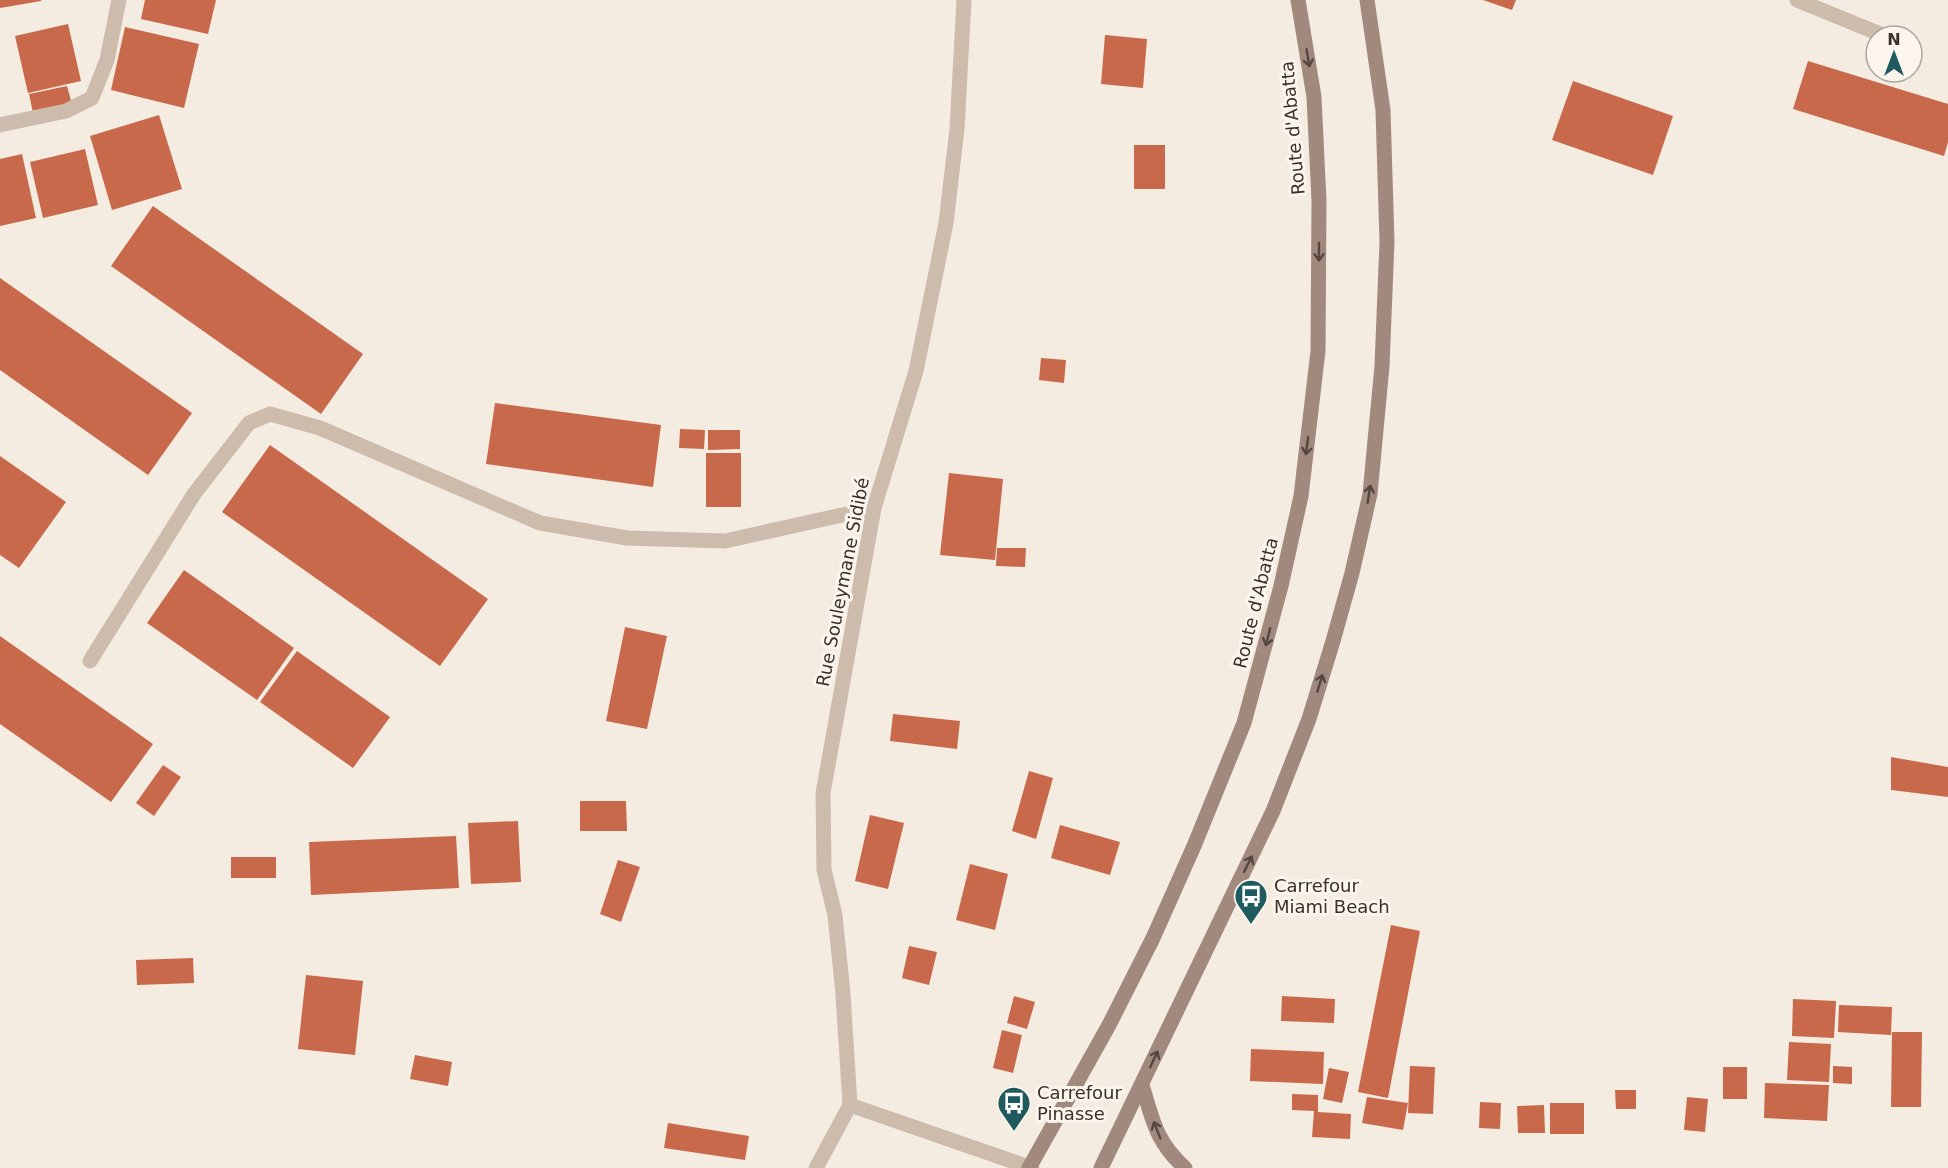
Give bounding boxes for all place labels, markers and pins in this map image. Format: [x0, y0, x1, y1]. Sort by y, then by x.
place label: Carrefour Miami Beach [1274, 875, 1390, 917]
bus stop icon: Carrefour Miami Beach [1233, 878, 1269, 925]
place label: Carrefour Pinasse [1037, 1082, 1123, 1124]
bus stop icon: Carrefour Pinasse [996, 1085, 1032, 1132]

